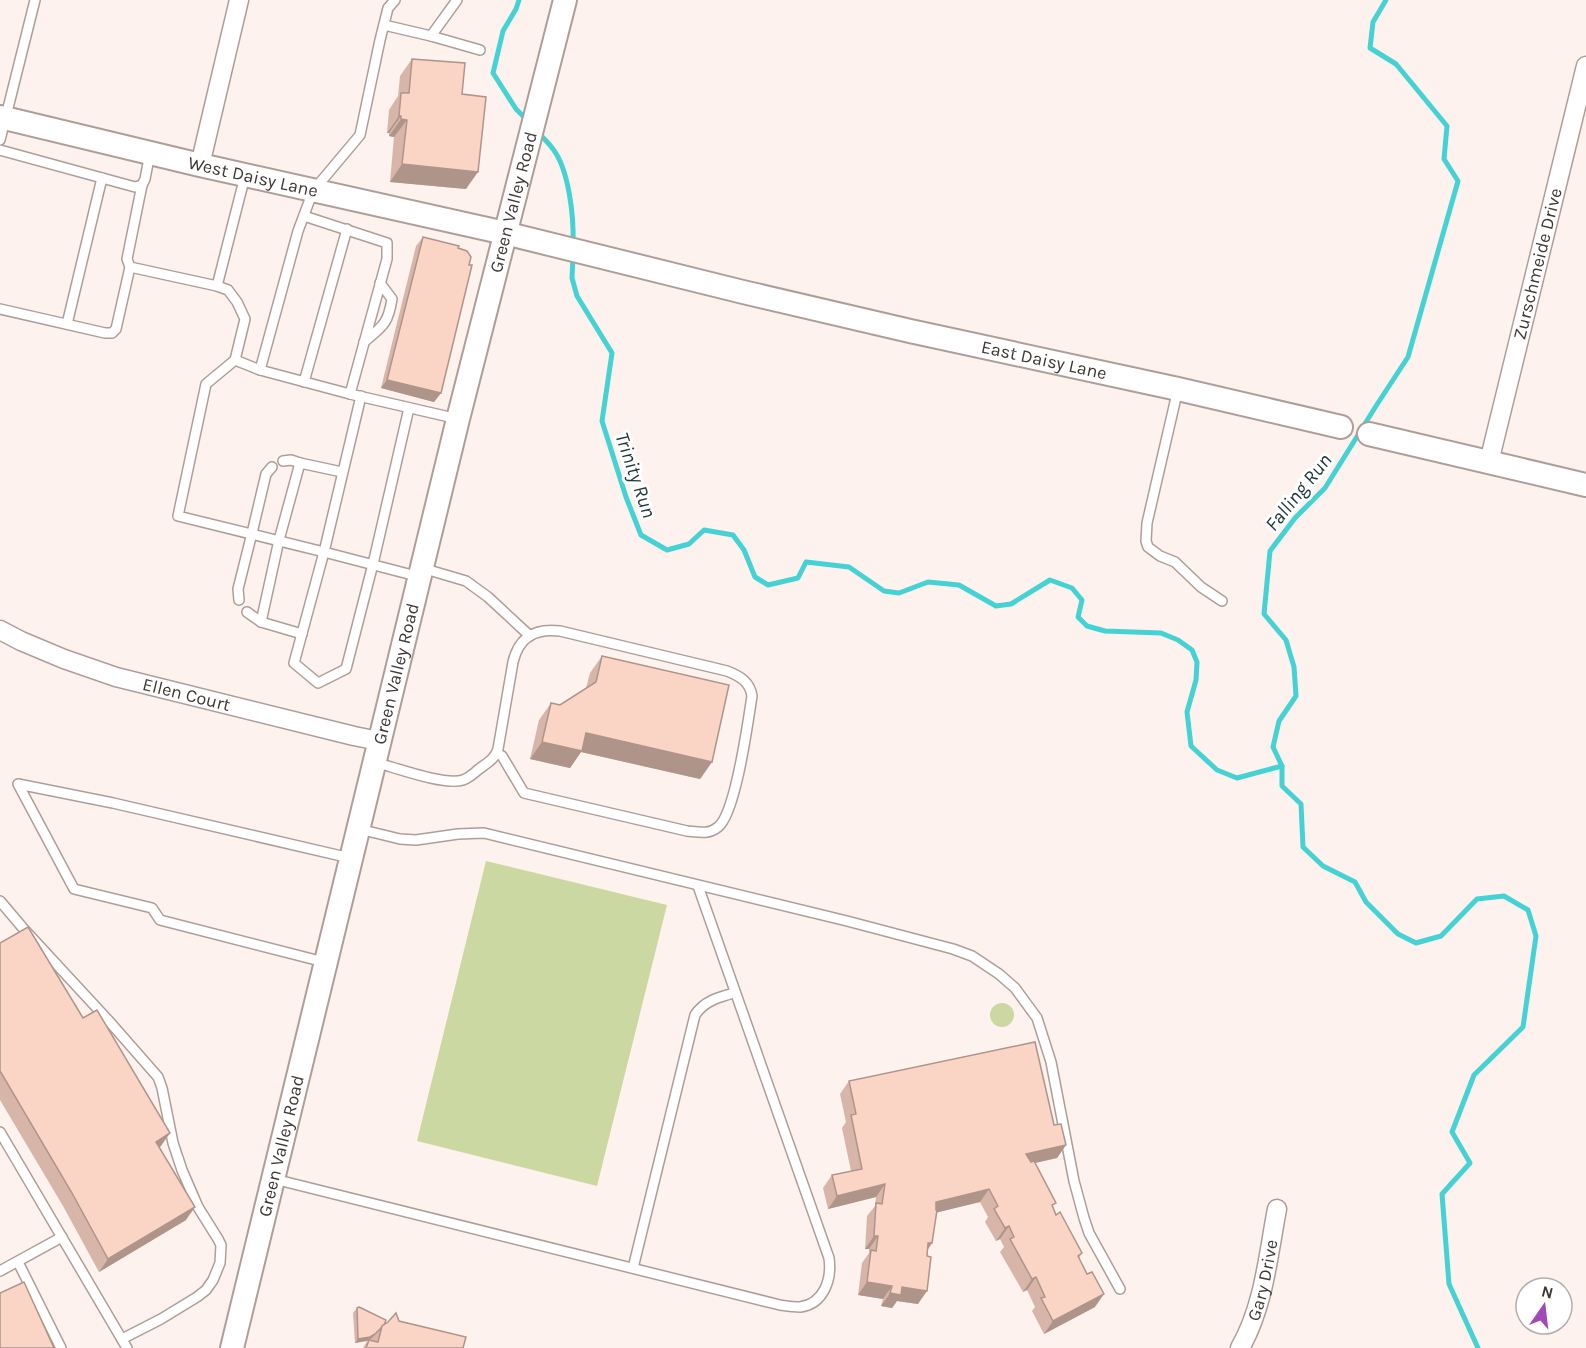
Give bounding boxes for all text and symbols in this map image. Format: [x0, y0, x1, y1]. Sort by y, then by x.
street label: Green Valley Road [485, 129, 542, 275]
street label: West Daisy Lane [186, 151, 320, 202]
street label: Zurschmeide Drive [1508, 186, 1567, 342]
street label: East Daisy Lane [979, 336, 1109, 384]
water label: Trinity Run [610, 429, 661, 521]
water label: Falling Run [1260, 449, 1336, 536]
street label: Green Valley Road [368, 601, 424, 747]
street label: Ellen Court [140, 673, 233, 716]
street label: Green Valley Road [253, 1073, 309, 1219]
street label: Gary Drive [1242, 1238, 1282, 1324]
north arrow [1514, 1276, 1574, 1336]
text: N [1540, 1281, 1555, 1303]

